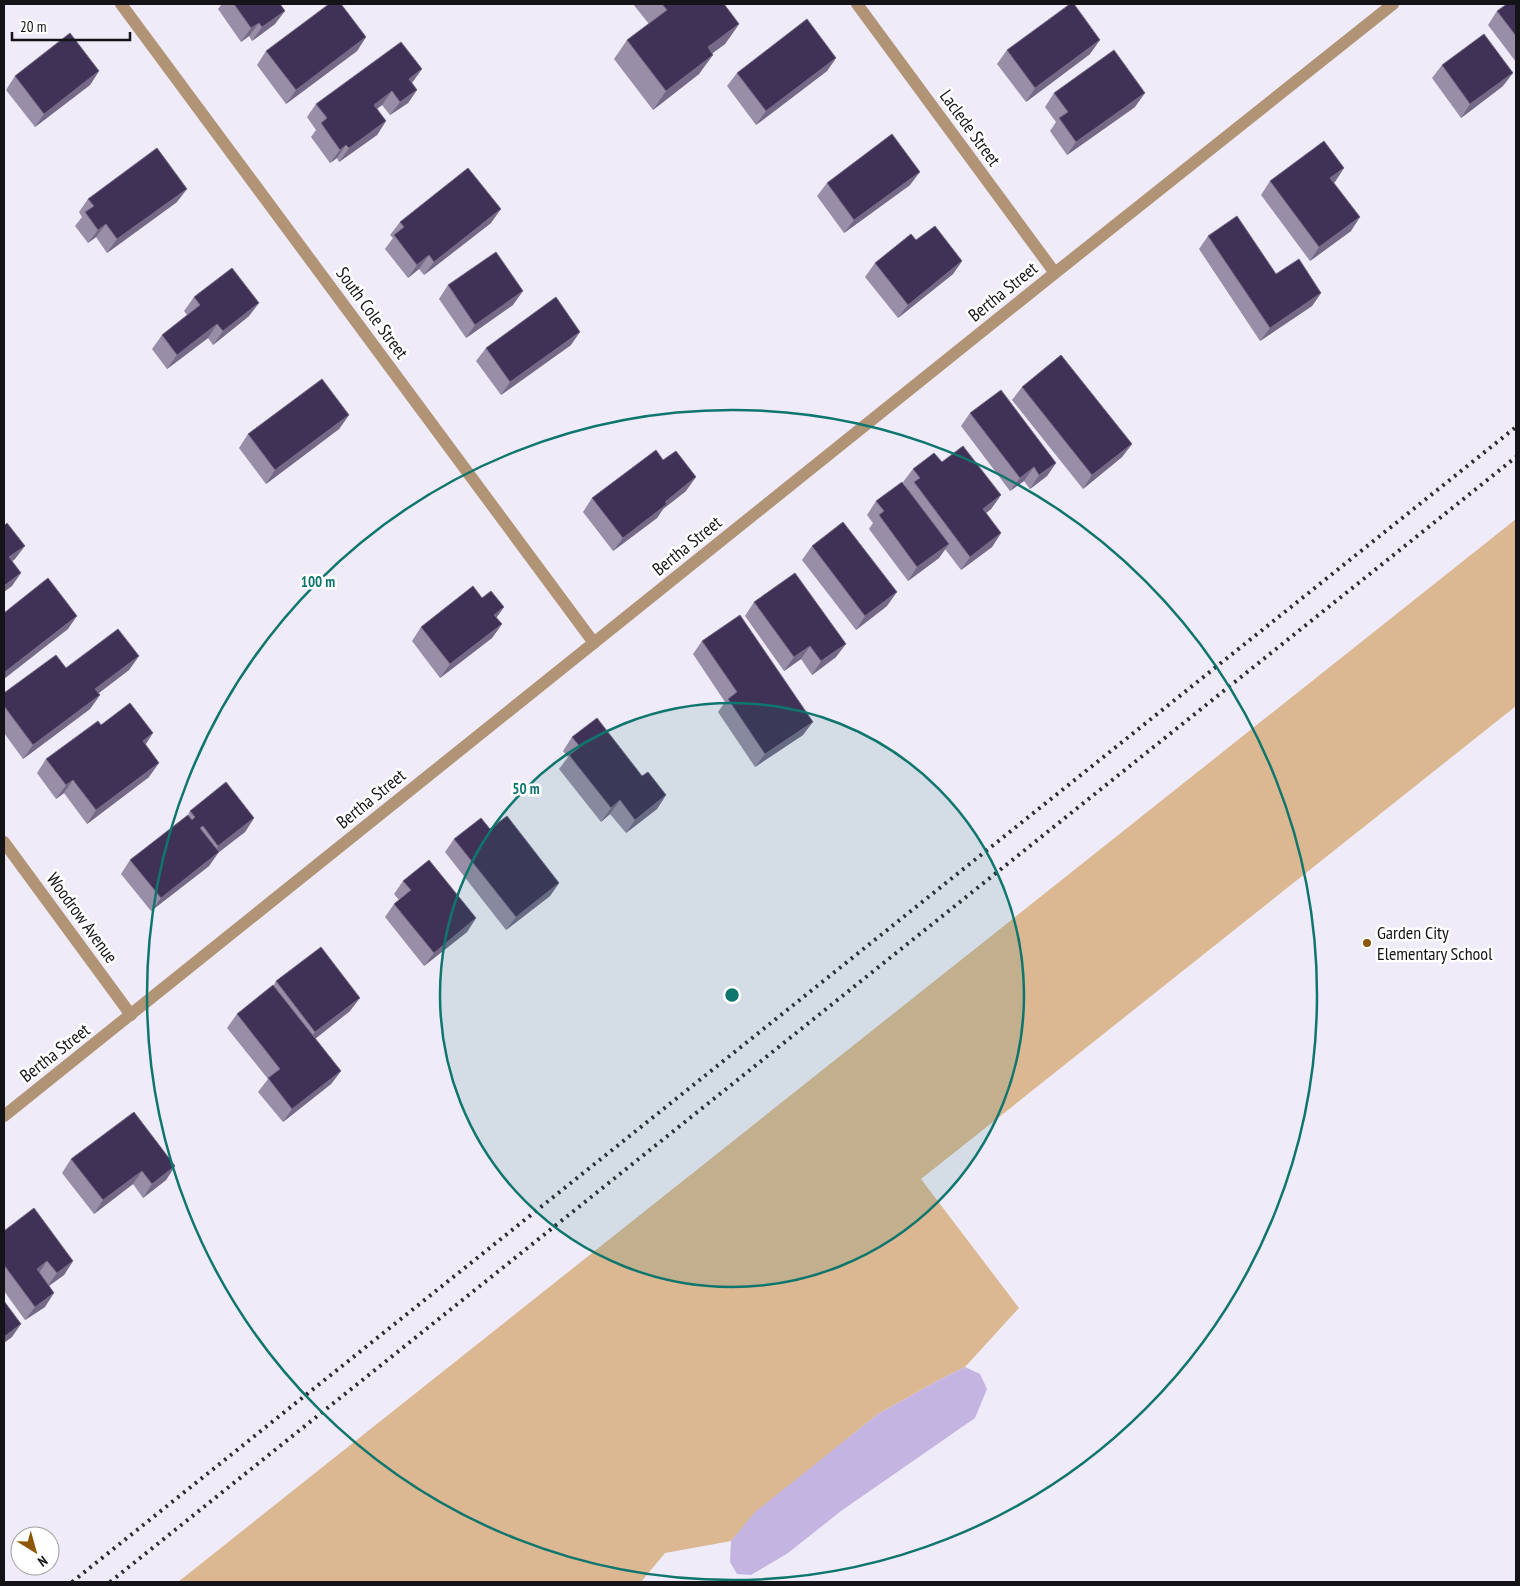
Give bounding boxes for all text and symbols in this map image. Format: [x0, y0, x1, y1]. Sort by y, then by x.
scale bar [12, 10, 130, 42]
text: 20 m [20, 17, 46, 36]
street label: Laclede Street [935, 85, 1006, 170]
street label: Bertha Street [963, 257, 1042, 326]
street label: South Cole Street [331, 262, 414, 363]
street label: Bertha Street [647, 511, 726, 580]
text: 100 m [301, 572, 335, 591]
street label: Bertha Street [331, 764, 410, 833]
text: 50 m [512, 779, 540, 798]
street label: Woodrow Avenue [42, 868, 123, 968]
place label: Garden City Elementary School [1377, 921, 1493, 965]
marker: Garden City Elementary School [1361, 937, 1373, 949]
centre of rings [723, 986, 741, 1004]
street label: Bertha Street [15, 1018, 94, 1087]
north arrow [10, 1526, 60, 1576]
text: N [34, 1552, 51, 1571]

